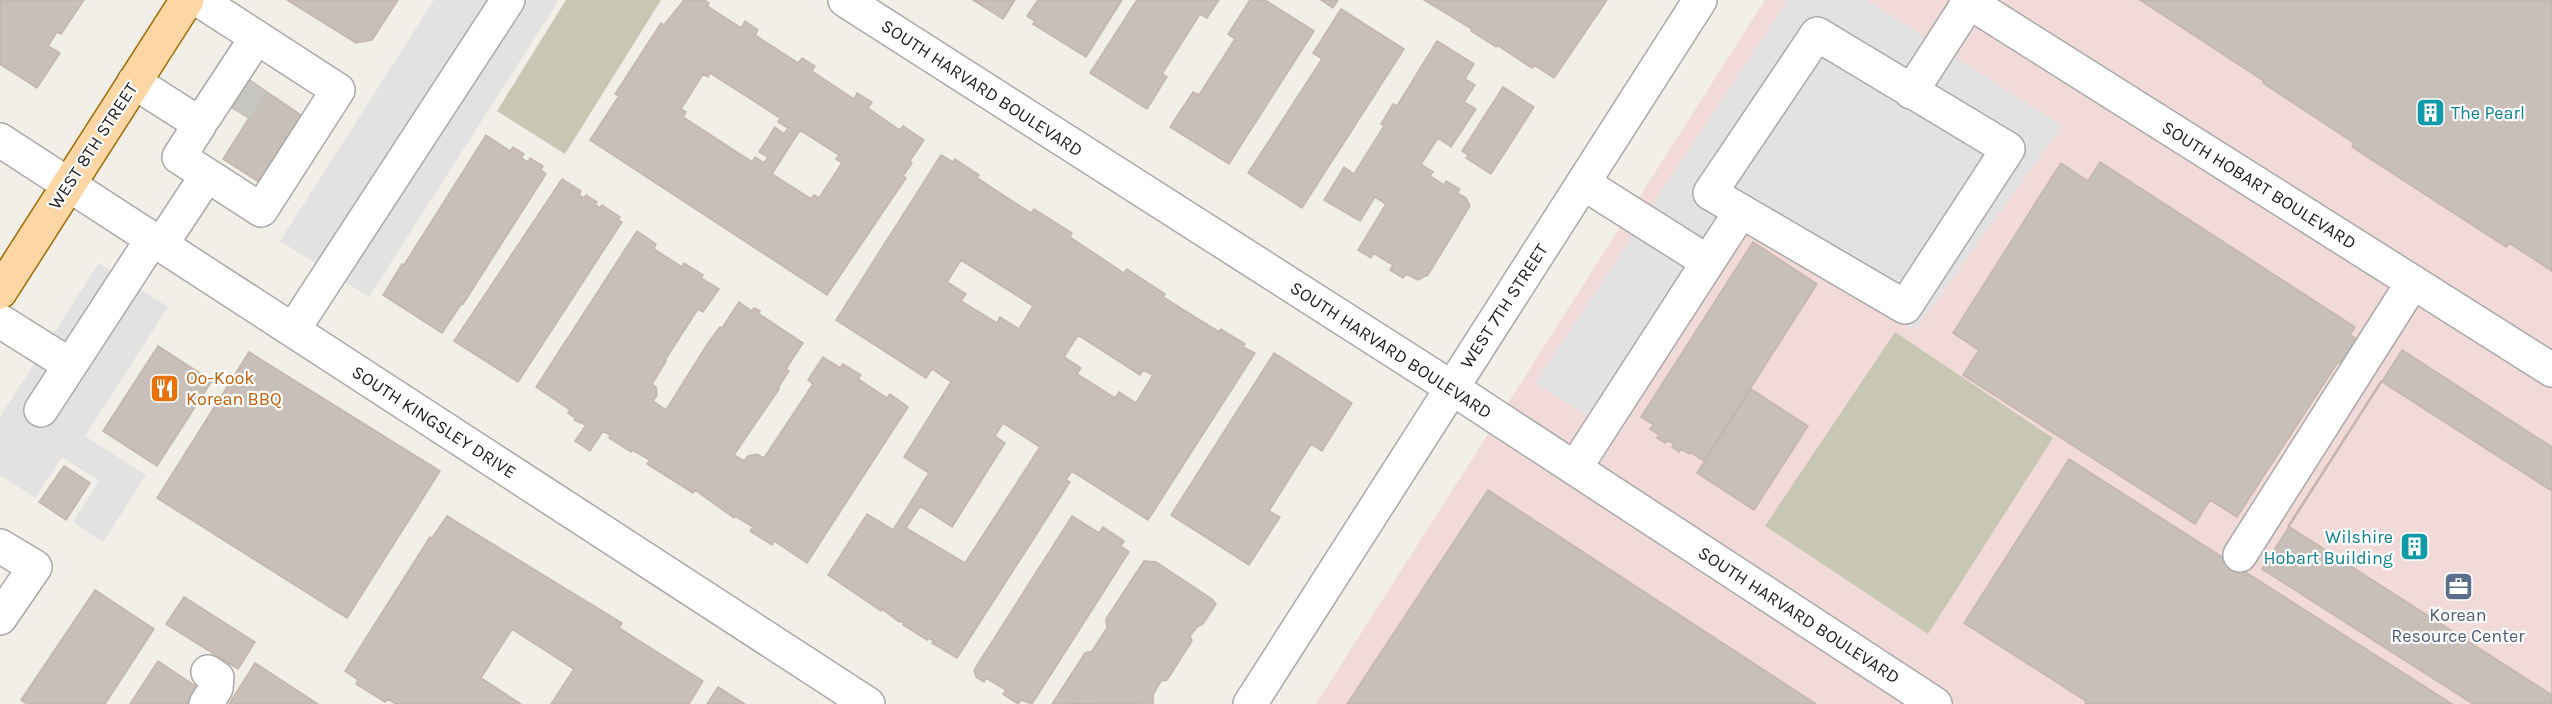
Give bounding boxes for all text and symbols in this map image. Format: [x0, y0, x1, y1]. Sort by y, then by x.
street label: SOUTH HARVARD BOULEVARD [877, 15, 1087, 161]
street label: WEST 8TH STREET [44, 78, 142, 214]
building icon: The Pearl [2414, 97, 2446, 129]
place label: The Pearl [2451, 102, 2525, 124]
street label: SOUTH HOBART BOULEVARD [2158, 116, 2360, 254]
street label: WEST 7TH STREET [1455, 239, 1553, 373]
street label: SOUTH HARVARD BOULEVARD [1286, 277, 1496, 423]
street label: SOUTH KINGSLEY DRIVE [348, 361, 520, 483]
place label: Oo-Kook Korean BBQ [186, 367, 282, 410]
restaurant icon: Oo-Kook Korean BBQ [149, 372, 181, 404]
place label: Wilshire Hobart Building [2263, 526, 2393, 569]
building icon: Wilshire Hobart Building [2398, 531, 2430, 563]
street label: SOUTH HARVARD BOULEVARD [1694, 542, 1904, 688]
office icon: Korean Resource Center [2442, 570, 2474, 602]
place label: Korean Resource Center [2391, 604, 2525, 647]

